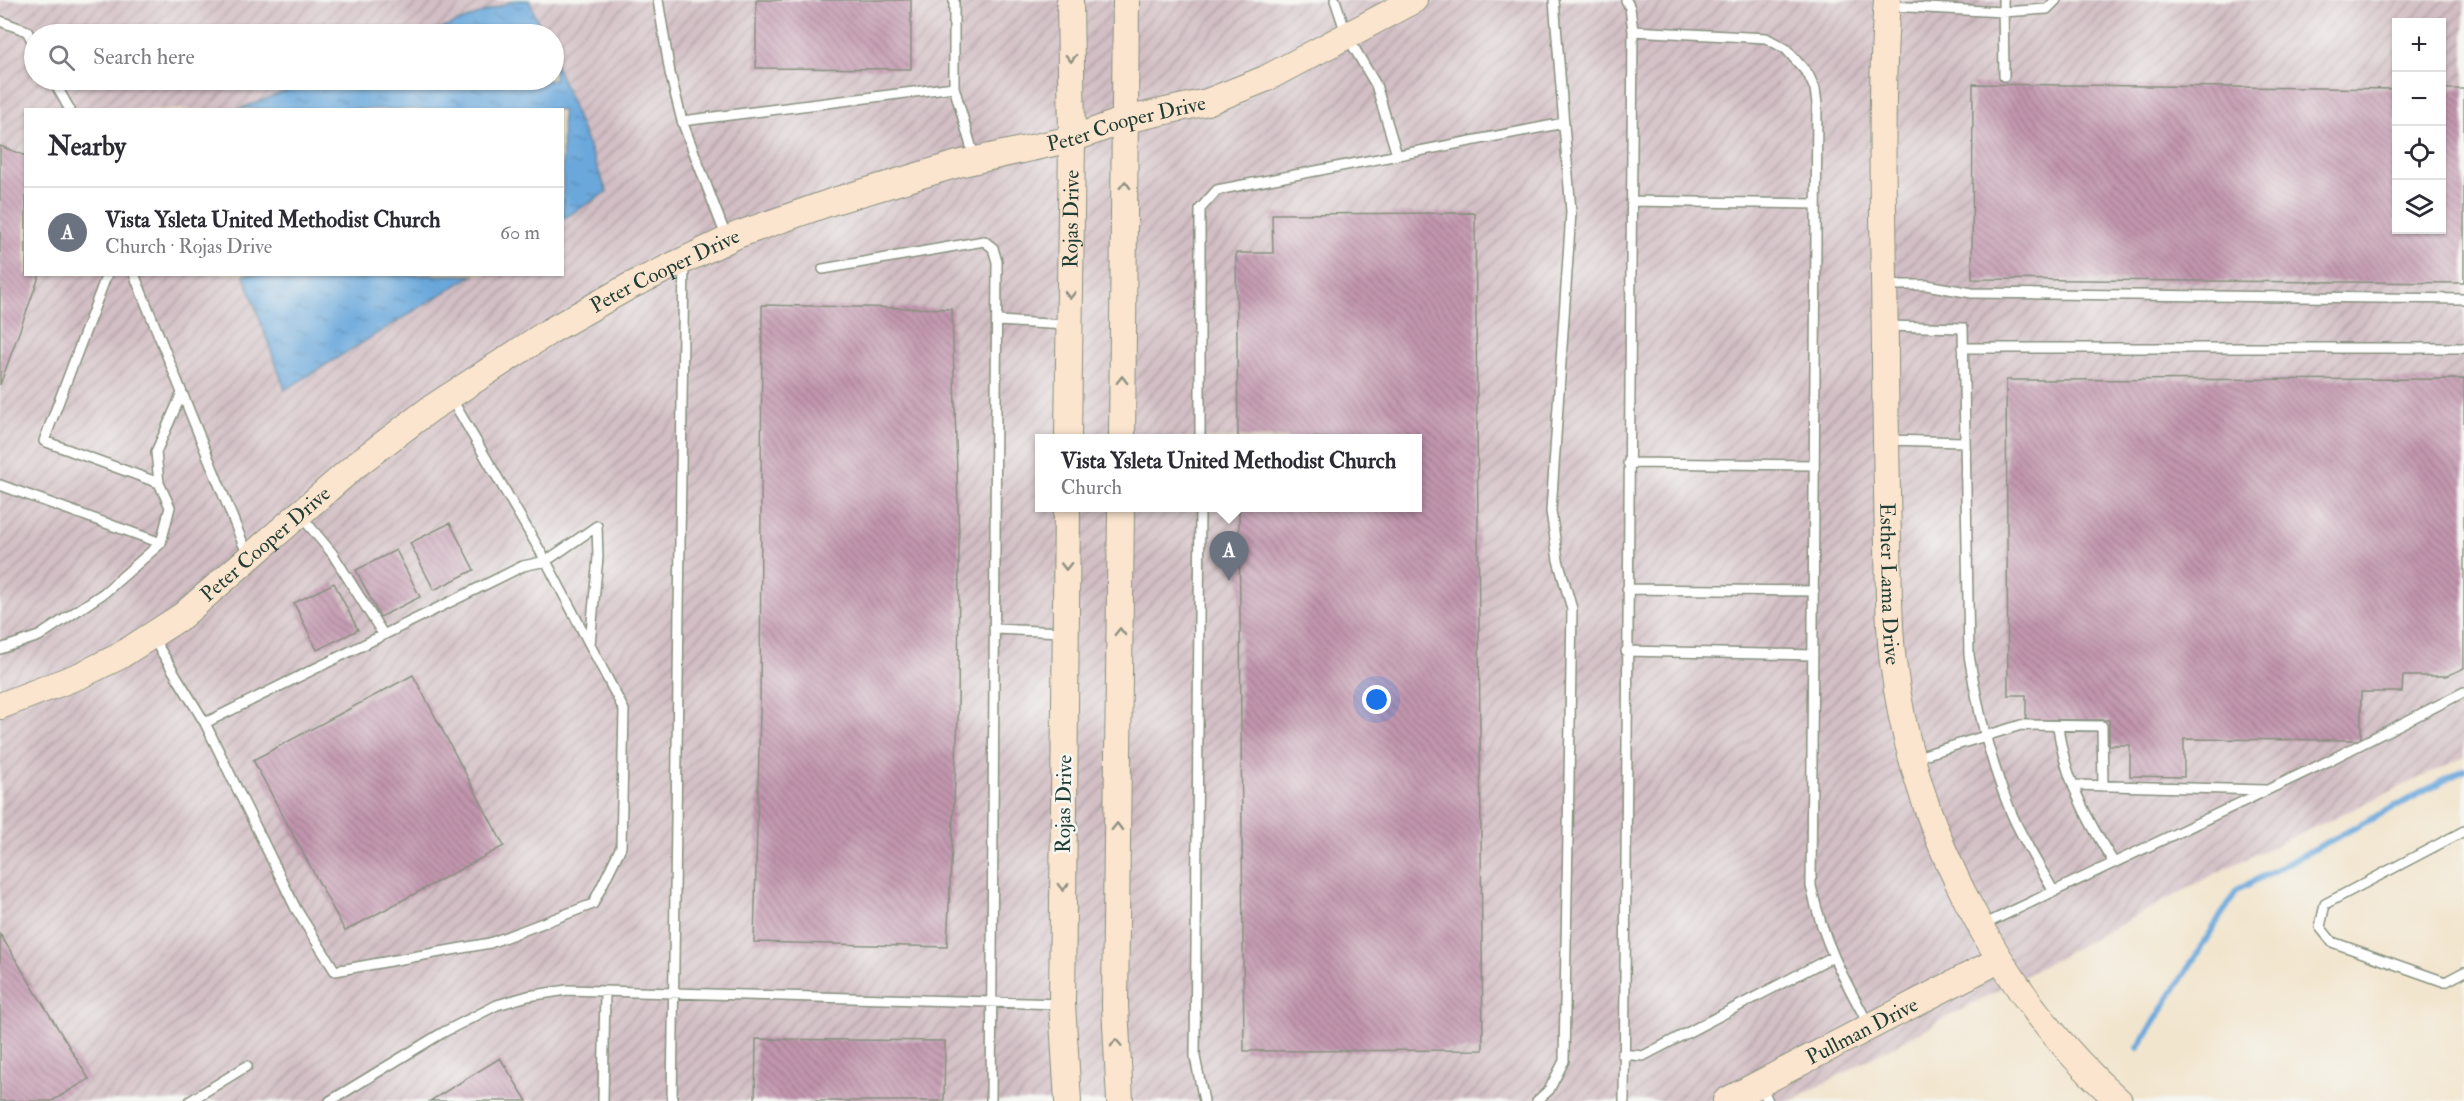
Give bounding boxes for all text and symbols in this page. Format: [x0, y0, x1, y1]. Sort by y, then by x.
map controls [2392, 18, 2446, 234]
button: + [2392, 18, 2446, 72]
search box [24, 24, 564, 90]
icon: search [45, 41, 78, 74]
text: Search here [93, 43, 195, 71]
one-way arrow [1065, 54, 1077, 63]
button: − [2392, 72, 2446, 126]
street label: Peter Cooper Drive [1044, 89, 1208, 158]
button: locate [2392, 126, 2446, 180]
text: Nearby [48, 131, 126, 163]
street label: Rojas Drive [1057, 170, 1085, 268]
button: layers [2392, 180, 2446, 234]
one-way arrow [1118, 181, 1131, 190]
text: Vista Ysleta United Methodist Church [105, 206, 441, 234]
text: A [61, 220, 74, 245]
text: 60 m [500, 220, 540, 245]
street label: Peter Cooper Drive [585, 222, 744, 319]
text: Church · Rojas Drive [105, 234, 272, 259]
one-way arrow [1064, 291, 1076, 300]
one-way arrow [1116, 376, 1129, 385]
popup [1035, 434, 1422, 512]
text: Vista Ysleta United Methodist Church [1061, 447, 1396, 475]
text: Church [1061, 475, 1122, 500]
street label: Peter Cooper Drive [194, 480, 336, 608]
street label: Esther Lama Drive [1874, 502, 1907, 667]
pin: A [1210, 532, 1248, 581]
one-way arrow [1060, 561, 1073, 570]
one-way arrow [1114, 627, 1126, 636]
your location [1362, 685, 1391, 714]
street label: Rojas Drive [1050, 754, 1078, 853]
one-way arrow [1111, 822, 1124, 831]
one-way arrow [1057, 882, 1069, 891]
street label: Pullman Drive [1801, 991, 1923, 1071]
one-way arrow [1110, 1038, 1123, 1047]

